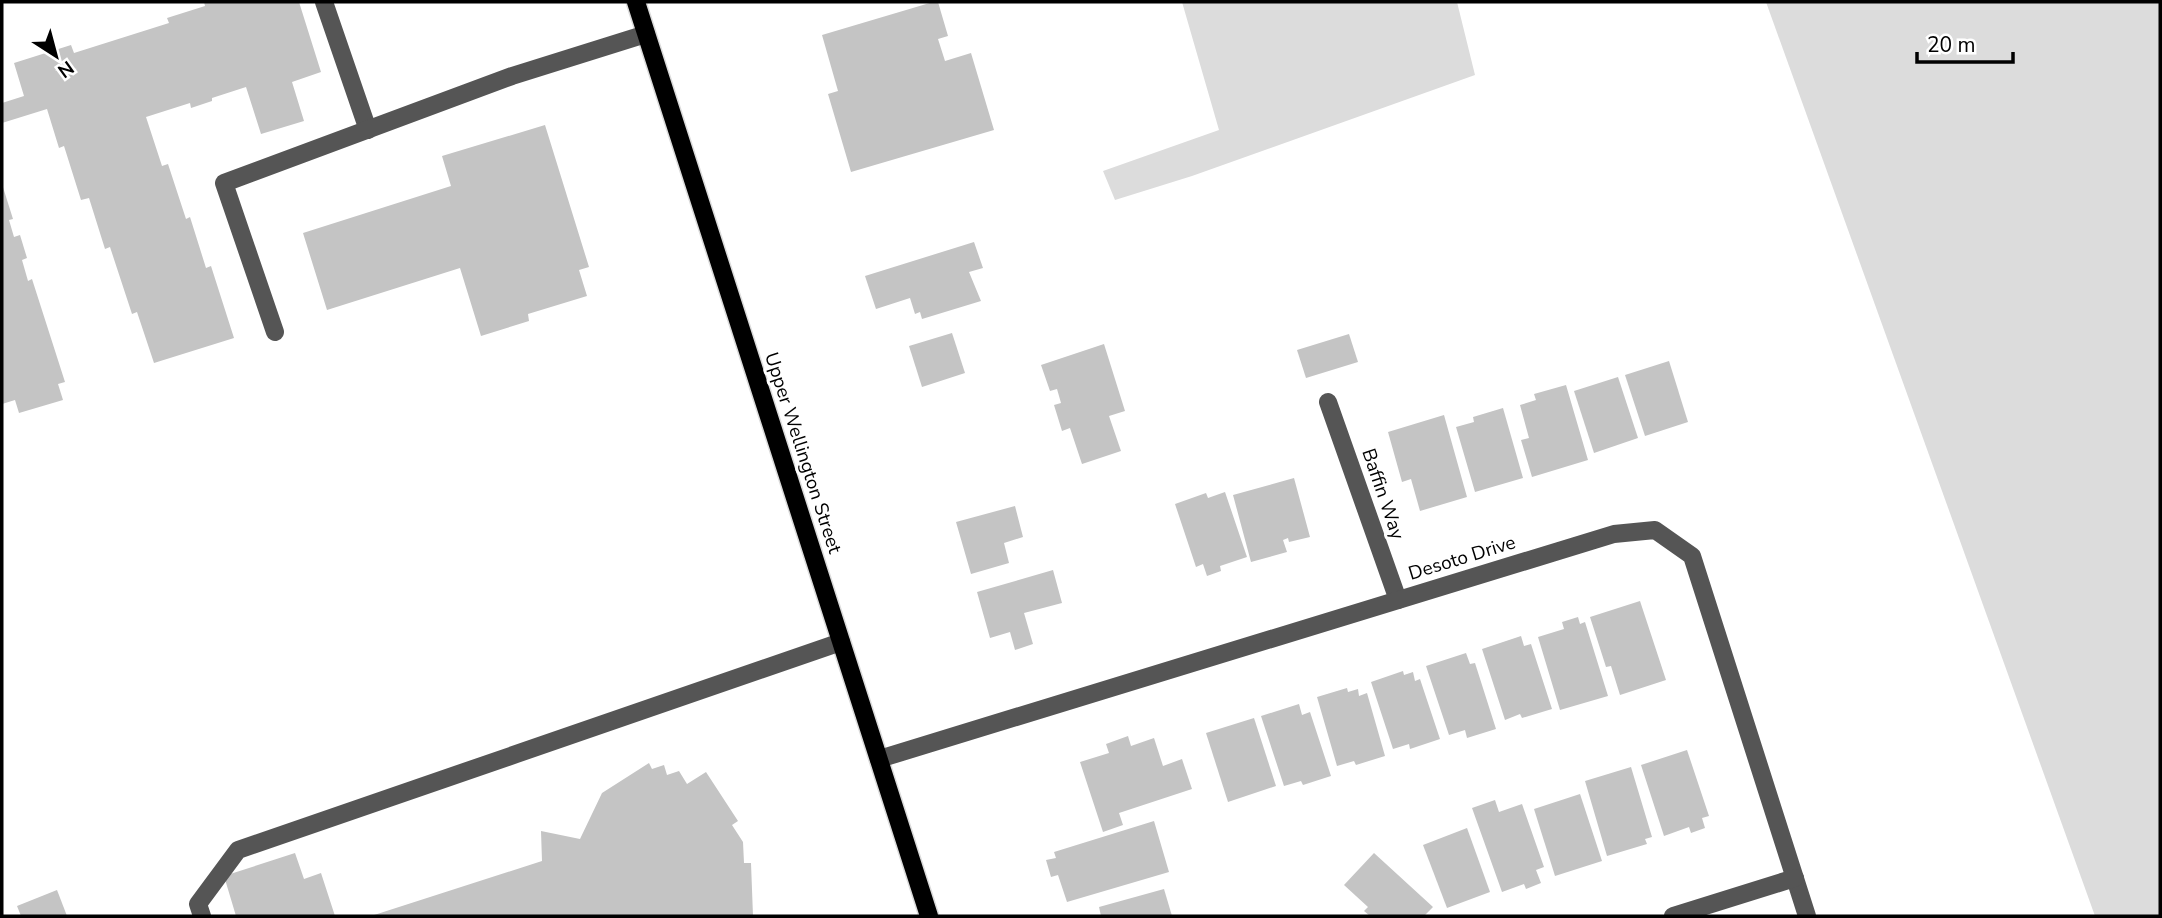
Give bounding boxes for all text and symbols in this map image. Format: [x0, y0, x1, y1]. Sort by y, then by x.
north arrow [21, 21, 91, 91]
scale bar [1917, 21, 2013, 65]
text: 20 m [1927, 31, 1976, 59]
text: N [52, 54, 79, 84]
street label: Upper Wellington Street [758, 349, 848, 557]
street label: Baffin Way [1355, 445, 1411, 543]
street label: Desoto Drive [1405, 529, 1519, 587]

